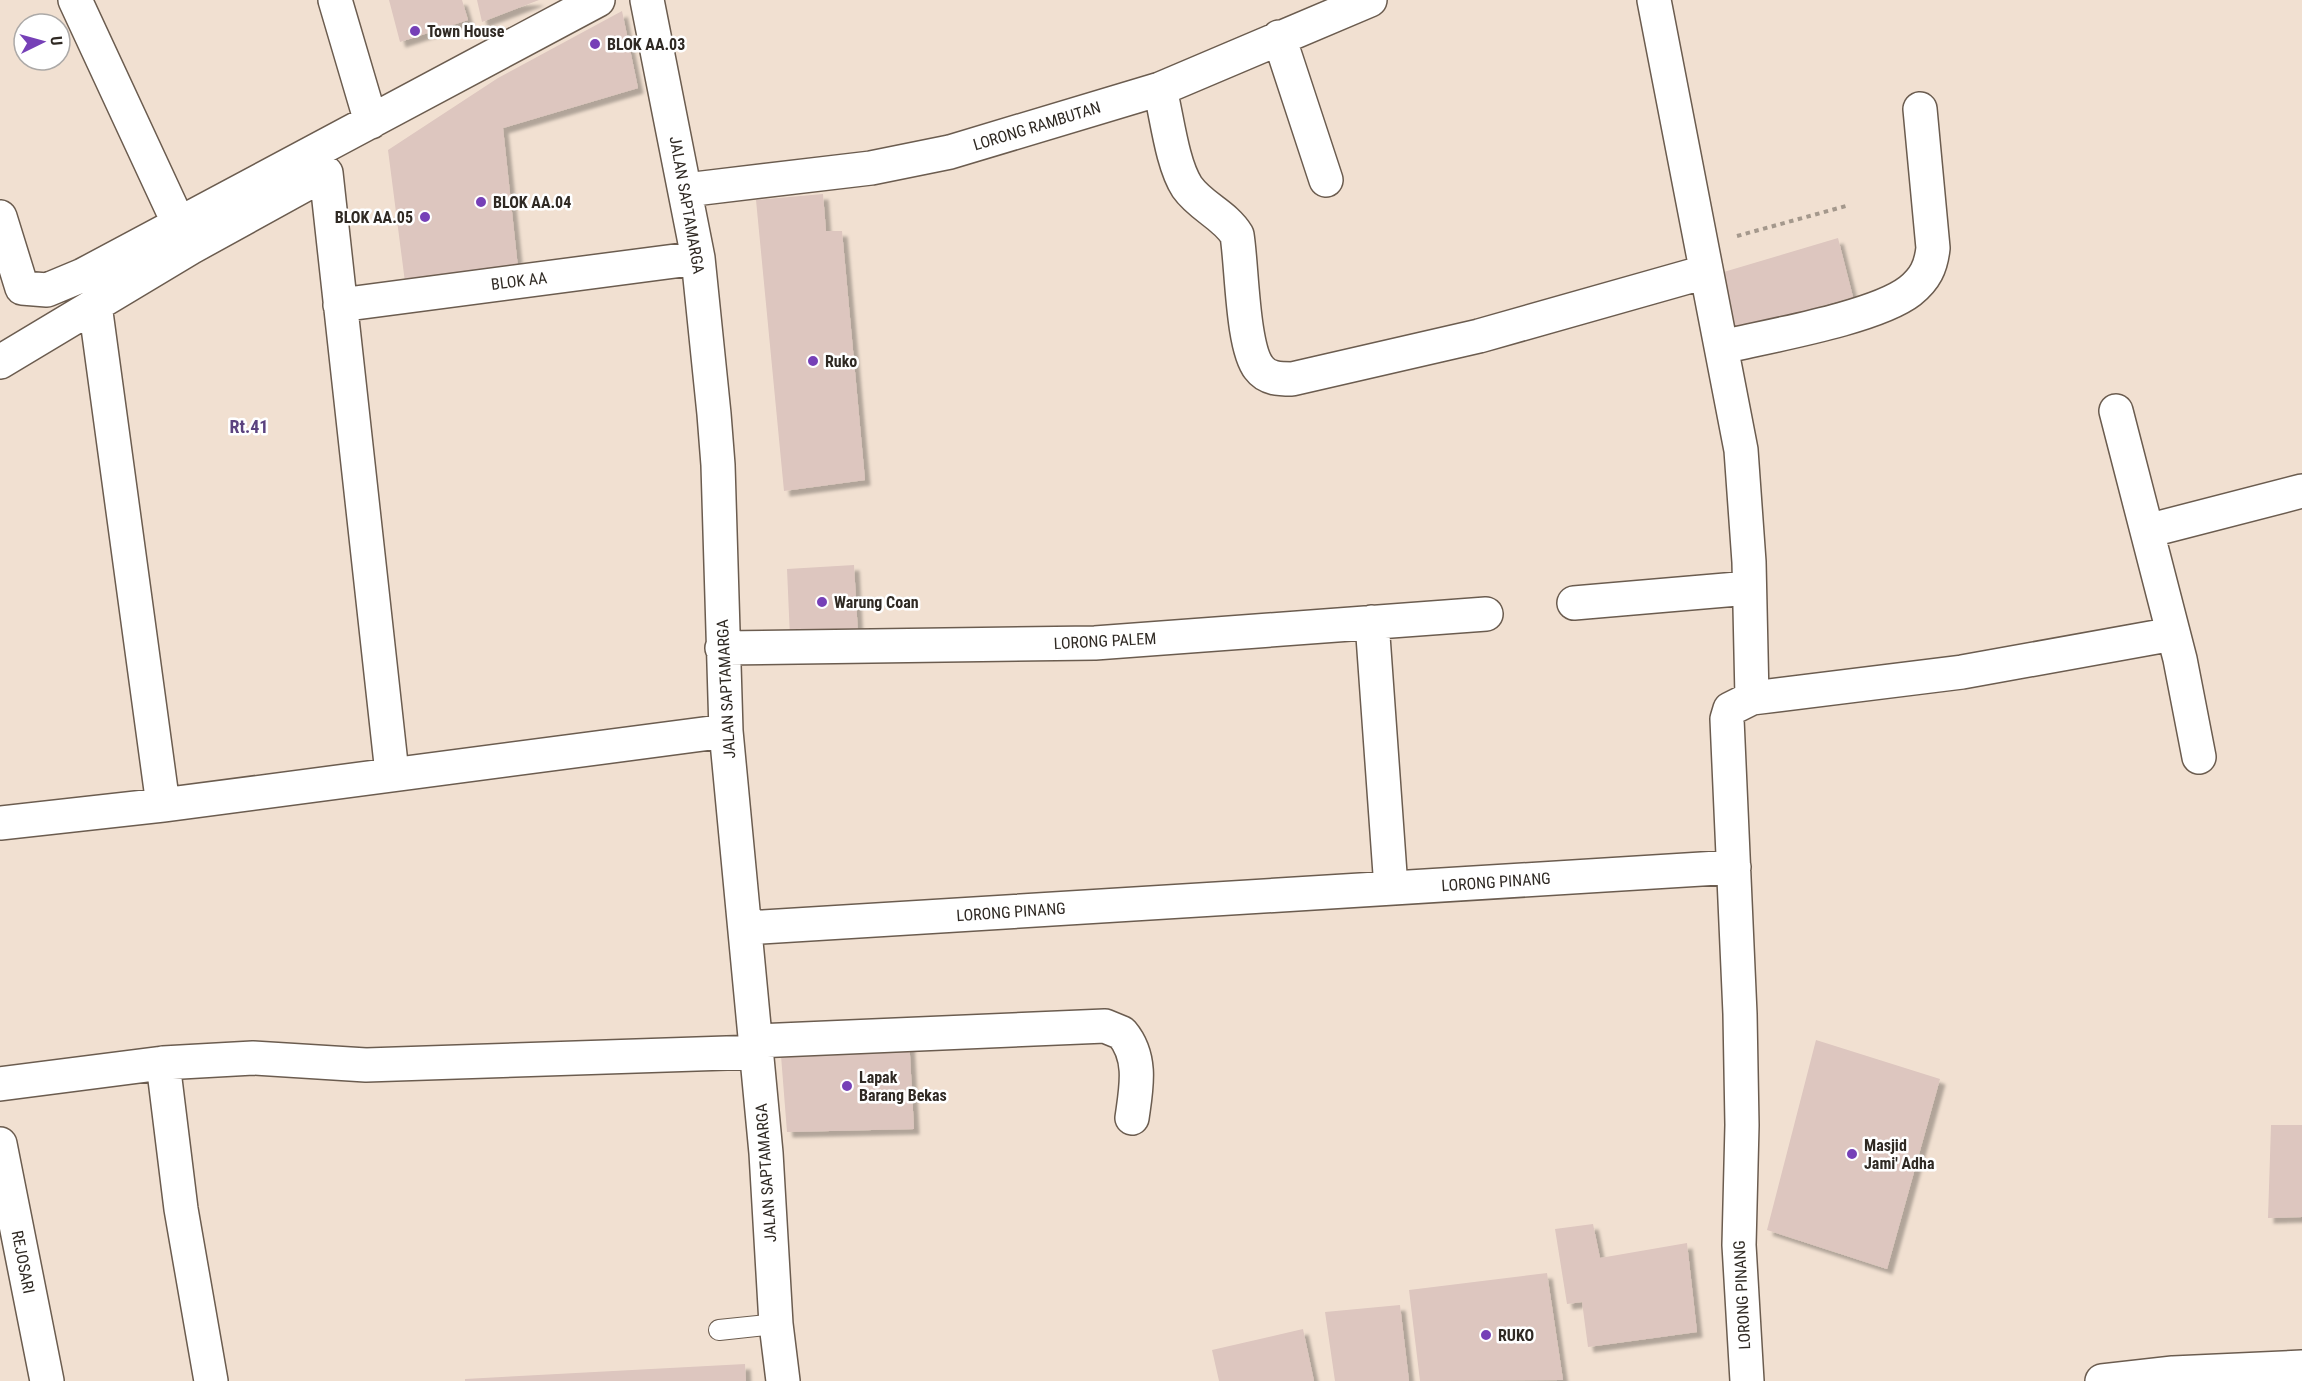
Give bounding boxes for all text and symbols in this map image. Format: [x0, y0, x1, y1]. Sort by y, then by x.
north arrow [12, 12, 72, 72]
place label: Town House [427, 22, 505, 41]
marker: Town House [408, 24, 422, 38]
text: U [47, 35, 66, 46]
place label: BLOK AA.03 [607, 35, 685, 54]
marker: BLOK AA.03 [588, 37, 602, 51]
street label: LORONG RAMBUTAN [971, 98, 1103, 154]
street label: JALAN SAPTAMARGA [666, 135, 708, 275]
place label: BLOK AA.04 [493, 193, 571, 212]
marker: BLOK AA.04 [474, 195, 488, 209]
place label: BLOK AA.05 [335, 208, 413, 227]
marker: BLOK AA.05 [418, 210, 432, 224]
street label: BLOK AA [490, 268, 548, 294]
place label: Ruko [825, 352, 857, 371]
marker: Ruko [806, 354, 820, 368]
district label: Rt.41 [230, 416, 268, 437]
place label: Warung Coan [834, 593, 919, 612]
marker: Warung Coan [815, 595, 829, 609]
street label: JALAN SAPTAMARGA [713, 619, 739, 759]
street label: LORONG PALEM [1053, 629, 1157, 653]
street label: LORONG PINANG [1441, 869, 1551, 895]
street label: LORONG PINANG [956, 899, 1066, 925]
place label: Lapak Barang Bekas [859, 1068, 947, 1105]
marker: Lapak Barang Bekas [840, 1079, 854, 1093]
street label: JALAN SAPTAMARGA [752, 1103, 780, 1243]
place label: Masjid Jami' Adha [1864, 1136, 1935, 1173]
marker: Masjid Jami' Adha [1845, 1147, 1859, 1161]
street label: REJOSARI [8, 1229, 38, 1295]
street label: LORONG PINANG [1730, 1240, 1754, 1350]
place label: RUKO [1498, 1326, 1534, 1345]
marker: RUKO [1479, 1328, 1493, 1342]

